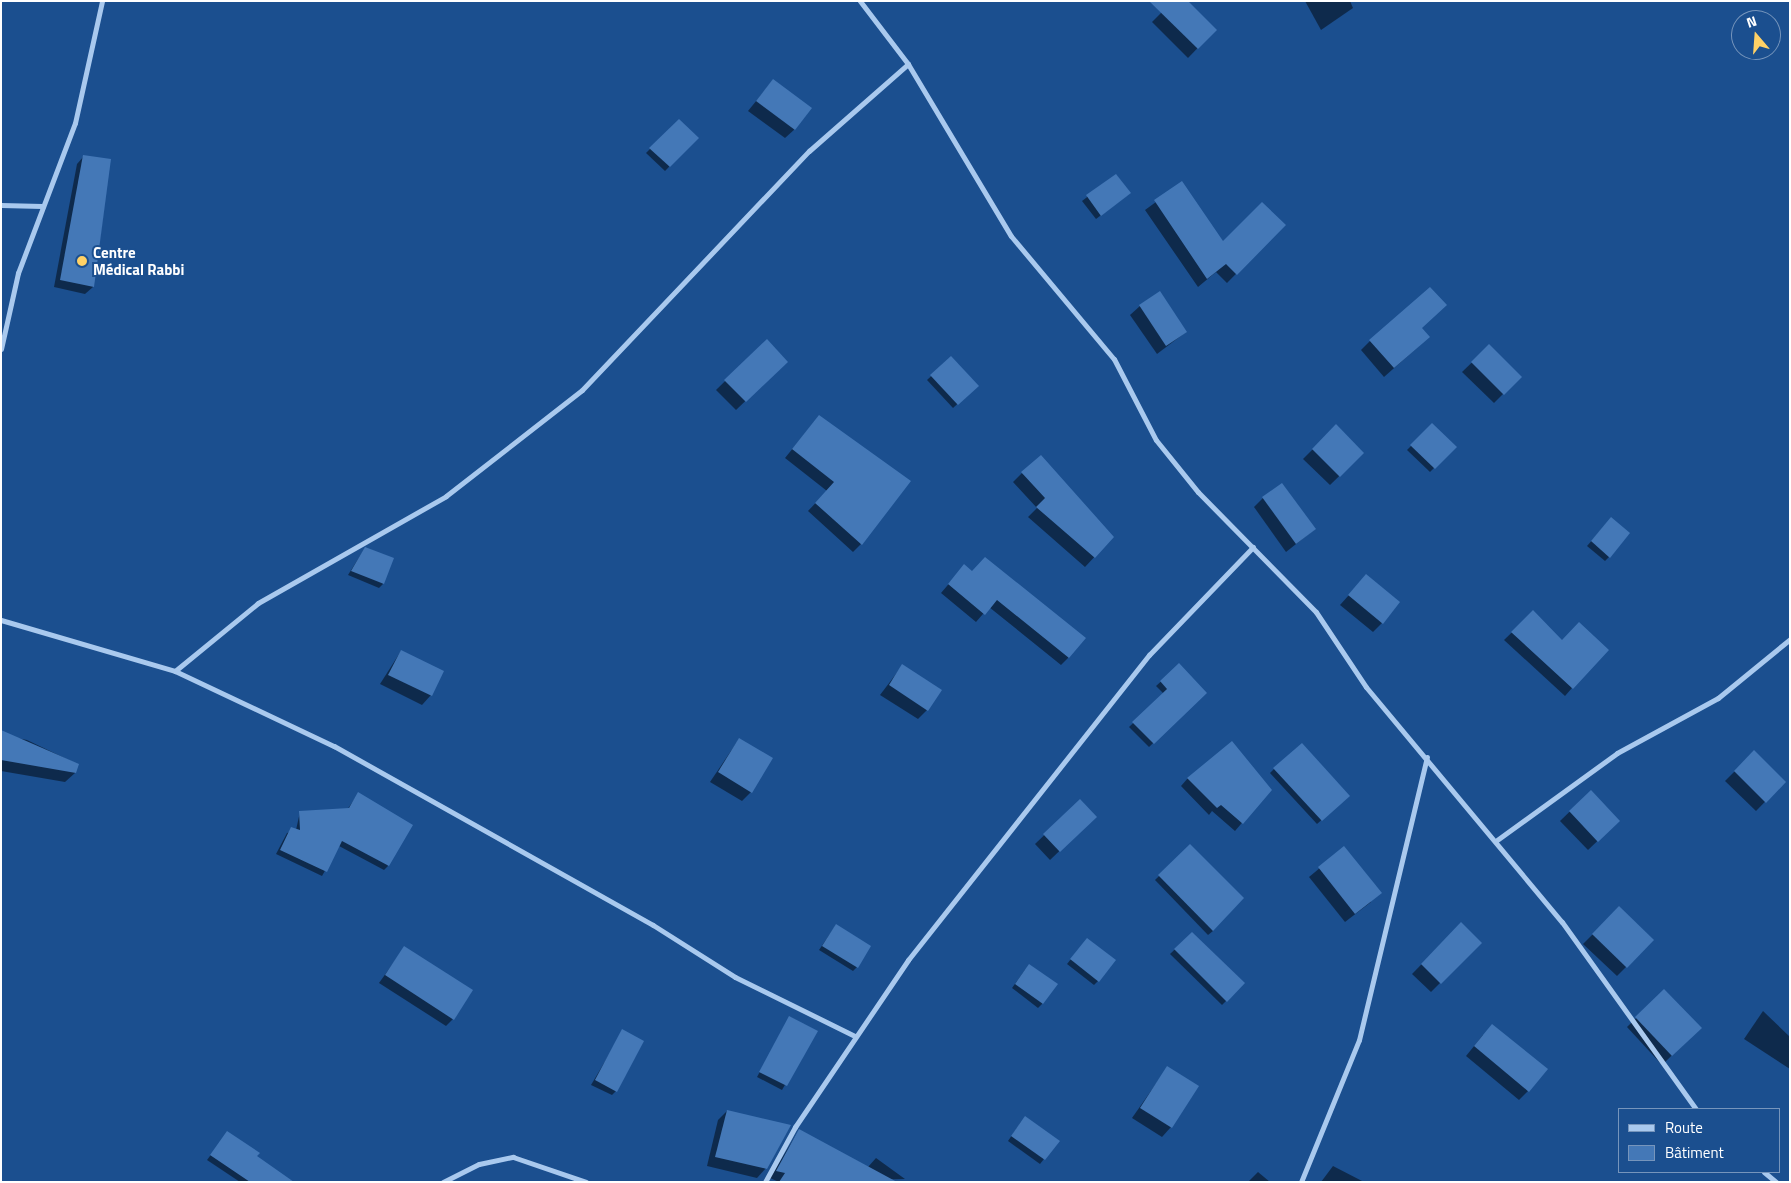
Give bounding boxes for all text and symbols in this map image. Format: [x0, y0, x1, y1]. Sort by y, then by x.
north arrow [1731, 10, 1781, 60]
text: N [1744, 10, 1759, 33]
place label: Centre Médical Rabbi [93, 243, 184, 278]
marker: Centre Médical Rabbi [75, 254, 89, 268]
legend [1618, 1108, 1781, 1173]
text: Route [1665, 1116, 1703, 1139]
text: Bâtiment [1665, 1141, 1724, 1164]

